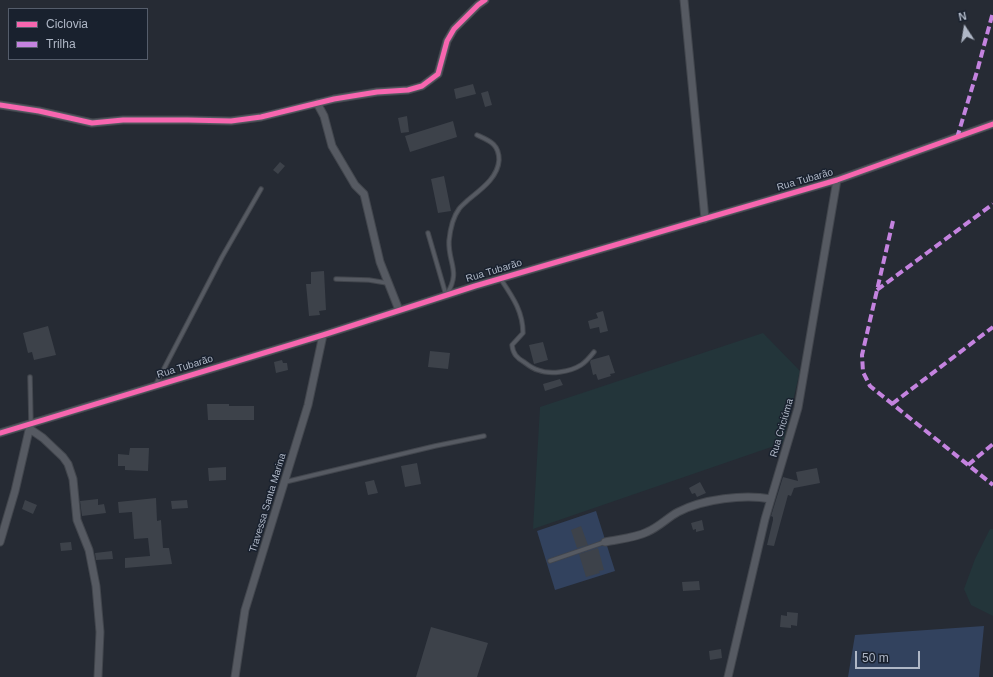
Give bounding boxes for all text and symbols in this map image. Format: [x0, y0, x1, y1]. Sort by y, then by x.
legend [8, 8, 148, 60]
north arrow [945, 8, 985, 48]
text: N [957, 10, 968, 23]
text: Ciclovia [46, 17, 88, 31]
text: Trilha [46, 37, 76, 51]
street label: Rua Tubarão [775, 166, 835, 194]
street label: Rua Tubarão [465, 257, 523, 285]
street label: Rua Tubarão [156, 353, 214, 381]
street label: Rua Criciúma [768, 397, 796, 459]
street label: Travessa Santa Marina [247, 452, 289, 554]
scale bar [857, 643, 922, 669]
text: 50 m [862, 651, 889, 665]

